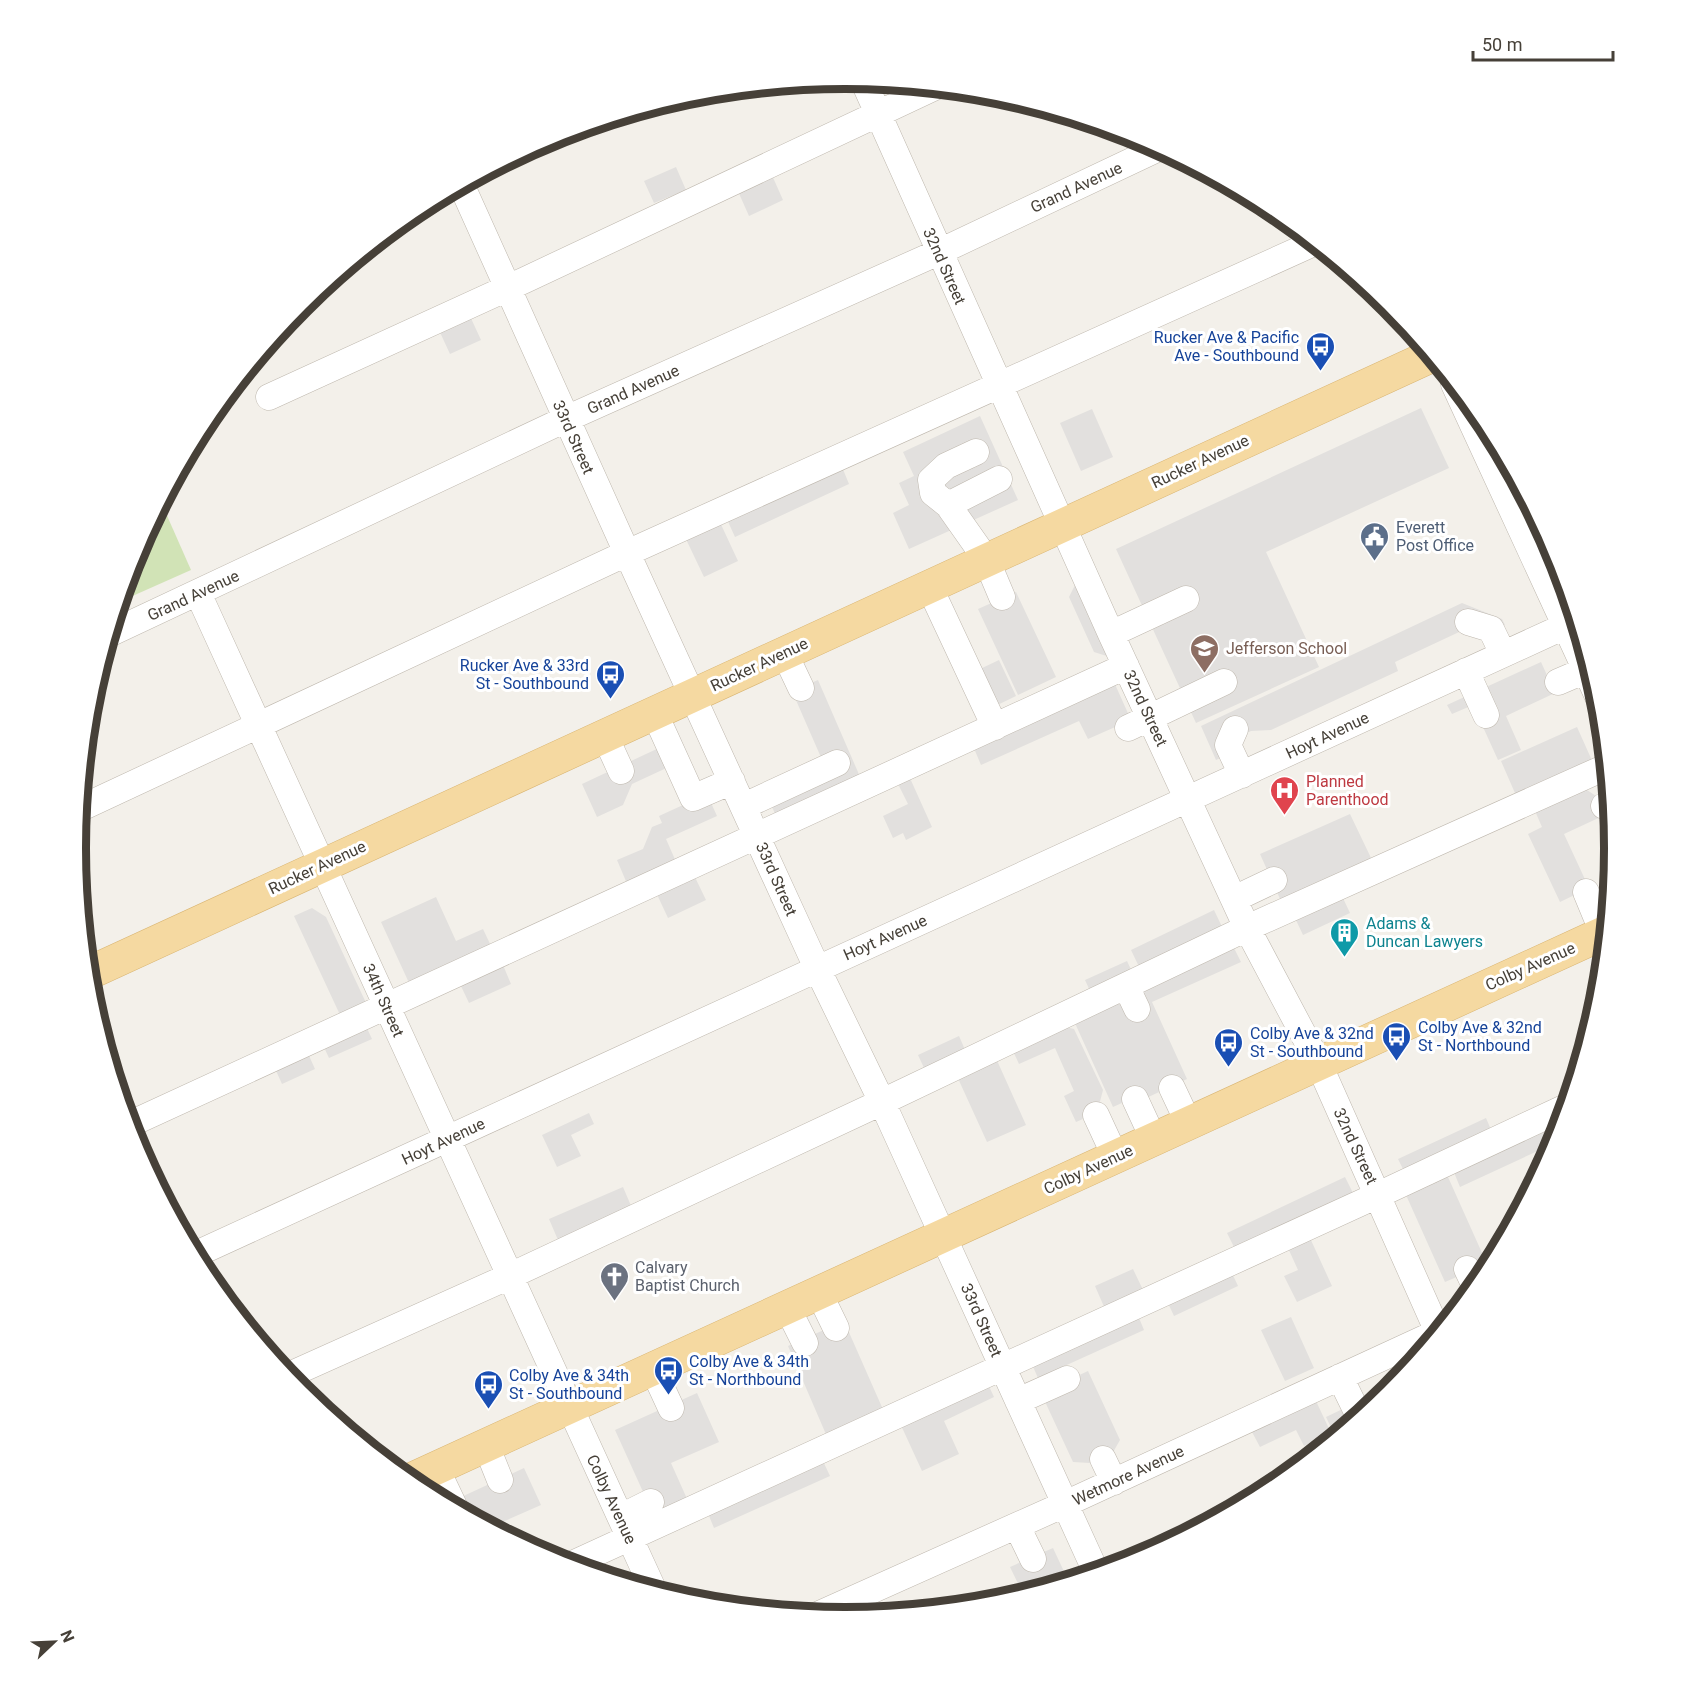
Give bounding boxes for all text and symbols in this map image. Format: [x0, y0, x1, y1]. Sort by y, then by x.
scale bar [1473, 24, 1612, 62]
text: 50 m [1482, 34, 1522, 55]
street label: Grand Avenue [1027, 158, 1125, 217]
street label: 32nd Street [919, 225, 970, 308]
place label: Rucker Ave & Pacific Ave - Southbound [1154, 328, 1299, 365]
bus stop icon: Rucker Ave & Pacific Ave - Southbound [1304, 330, 1336, 372]
street label: Grand Avenue [584, 361, 682, 418]
street label: 33rd Street [549, 397, 598, 477]
street label: Rucker Avenue [1149, 431, 1252, 492]
place label: Everett Post Office [1396, 518, 1474, 555]
public building icon: Everett Post Office [1359, 520, 1391, 562]
street label: Grand Avenue [144, 566, 242, 625]
school or university icon: Jefferson School [1189, 632, 1221, 674]
street label: Rucker Avenue [708, 634, 811, 695]
place label: Jefferson School [1226, 639, 1347, 658]
place label: Rucker Ave & 33rd St - Southbound [460, 656, 589, 693]
bus stop icon: Rucker Ave & 33rd St - Southbound [594, 658, 626, 700]
street label: 32nd Street [1120, 667, 1171, 749]
street label: Hoyt Avenue [1283, 708, 1372, 763]
place label: Planned Parenthood [1306, 772, 1389, 809]
hospital icon: Planned Parenthood [1269, 774, 1301, 816]
street label: Rucker Avenue [266, 837, 369, 898]
street label: 33rd Street [752, 839, 801, 919]
street label: Hoyt Avenue [840, 911, 930, 964]
place label: Adams & Duncan Lawyers [1366, 914, 1483, 951]
building icon: Adams & Duncan Lawyers [1329, 916, 1361, 958]
street label: Colby Avenue [1482, 938, 1578, 995]
street label: 34th Street [359, 961, 408, 1040]
place label: Colby Ave & 32nd St - Northbound [1418, 1018, 1542, 1055]
bus stop icon: Colby Ave & 32nd St - Northbound [1381, 1020, 1413, 1062]
place label: Colby Ave & 32nd St - Southbound [1250, 1024, 1374, 1061]
bus stop icon: Colby Ave & 32nd St - Southbound [1213, 1026, 1245, 1068]
street label: 32nd Street [1330, 1105, 1381, 1187]
street label: Hoyt Avenue [399, 1114, 488, 1169]
street label: Colby Avenue [1041, 1141, 1136, 1198]
place label: Calvary Baptist Church [635, 1258, 740, 1295]
church icon: Calvary Baptist Church [598, 1260, 630, 1302]
street label: 33rd Street [957, 1280, 1006, 1360]
place label: Colby Ave & 34th St - Northbound [689, 1352, 809, 1389]
bus stop icon: Colby Ave & 34th St - Northbound [652, 1354, 684, 1396]
place label: Colby Ave & 34th St - Southbound [509, 1366, 629, 1403]
bus stop icon: Colby Ave & 34th St - Southbound [472, 1368, 504, 1410]
street label: Wetmore Avenue [1069, 1441, 1187, 1510]
street label: Colby Avenue [583, 1452, 640, 1547]
north arrow [24, 1612, 84, 1672]
text: N [56, 1627, 78, 1645]

